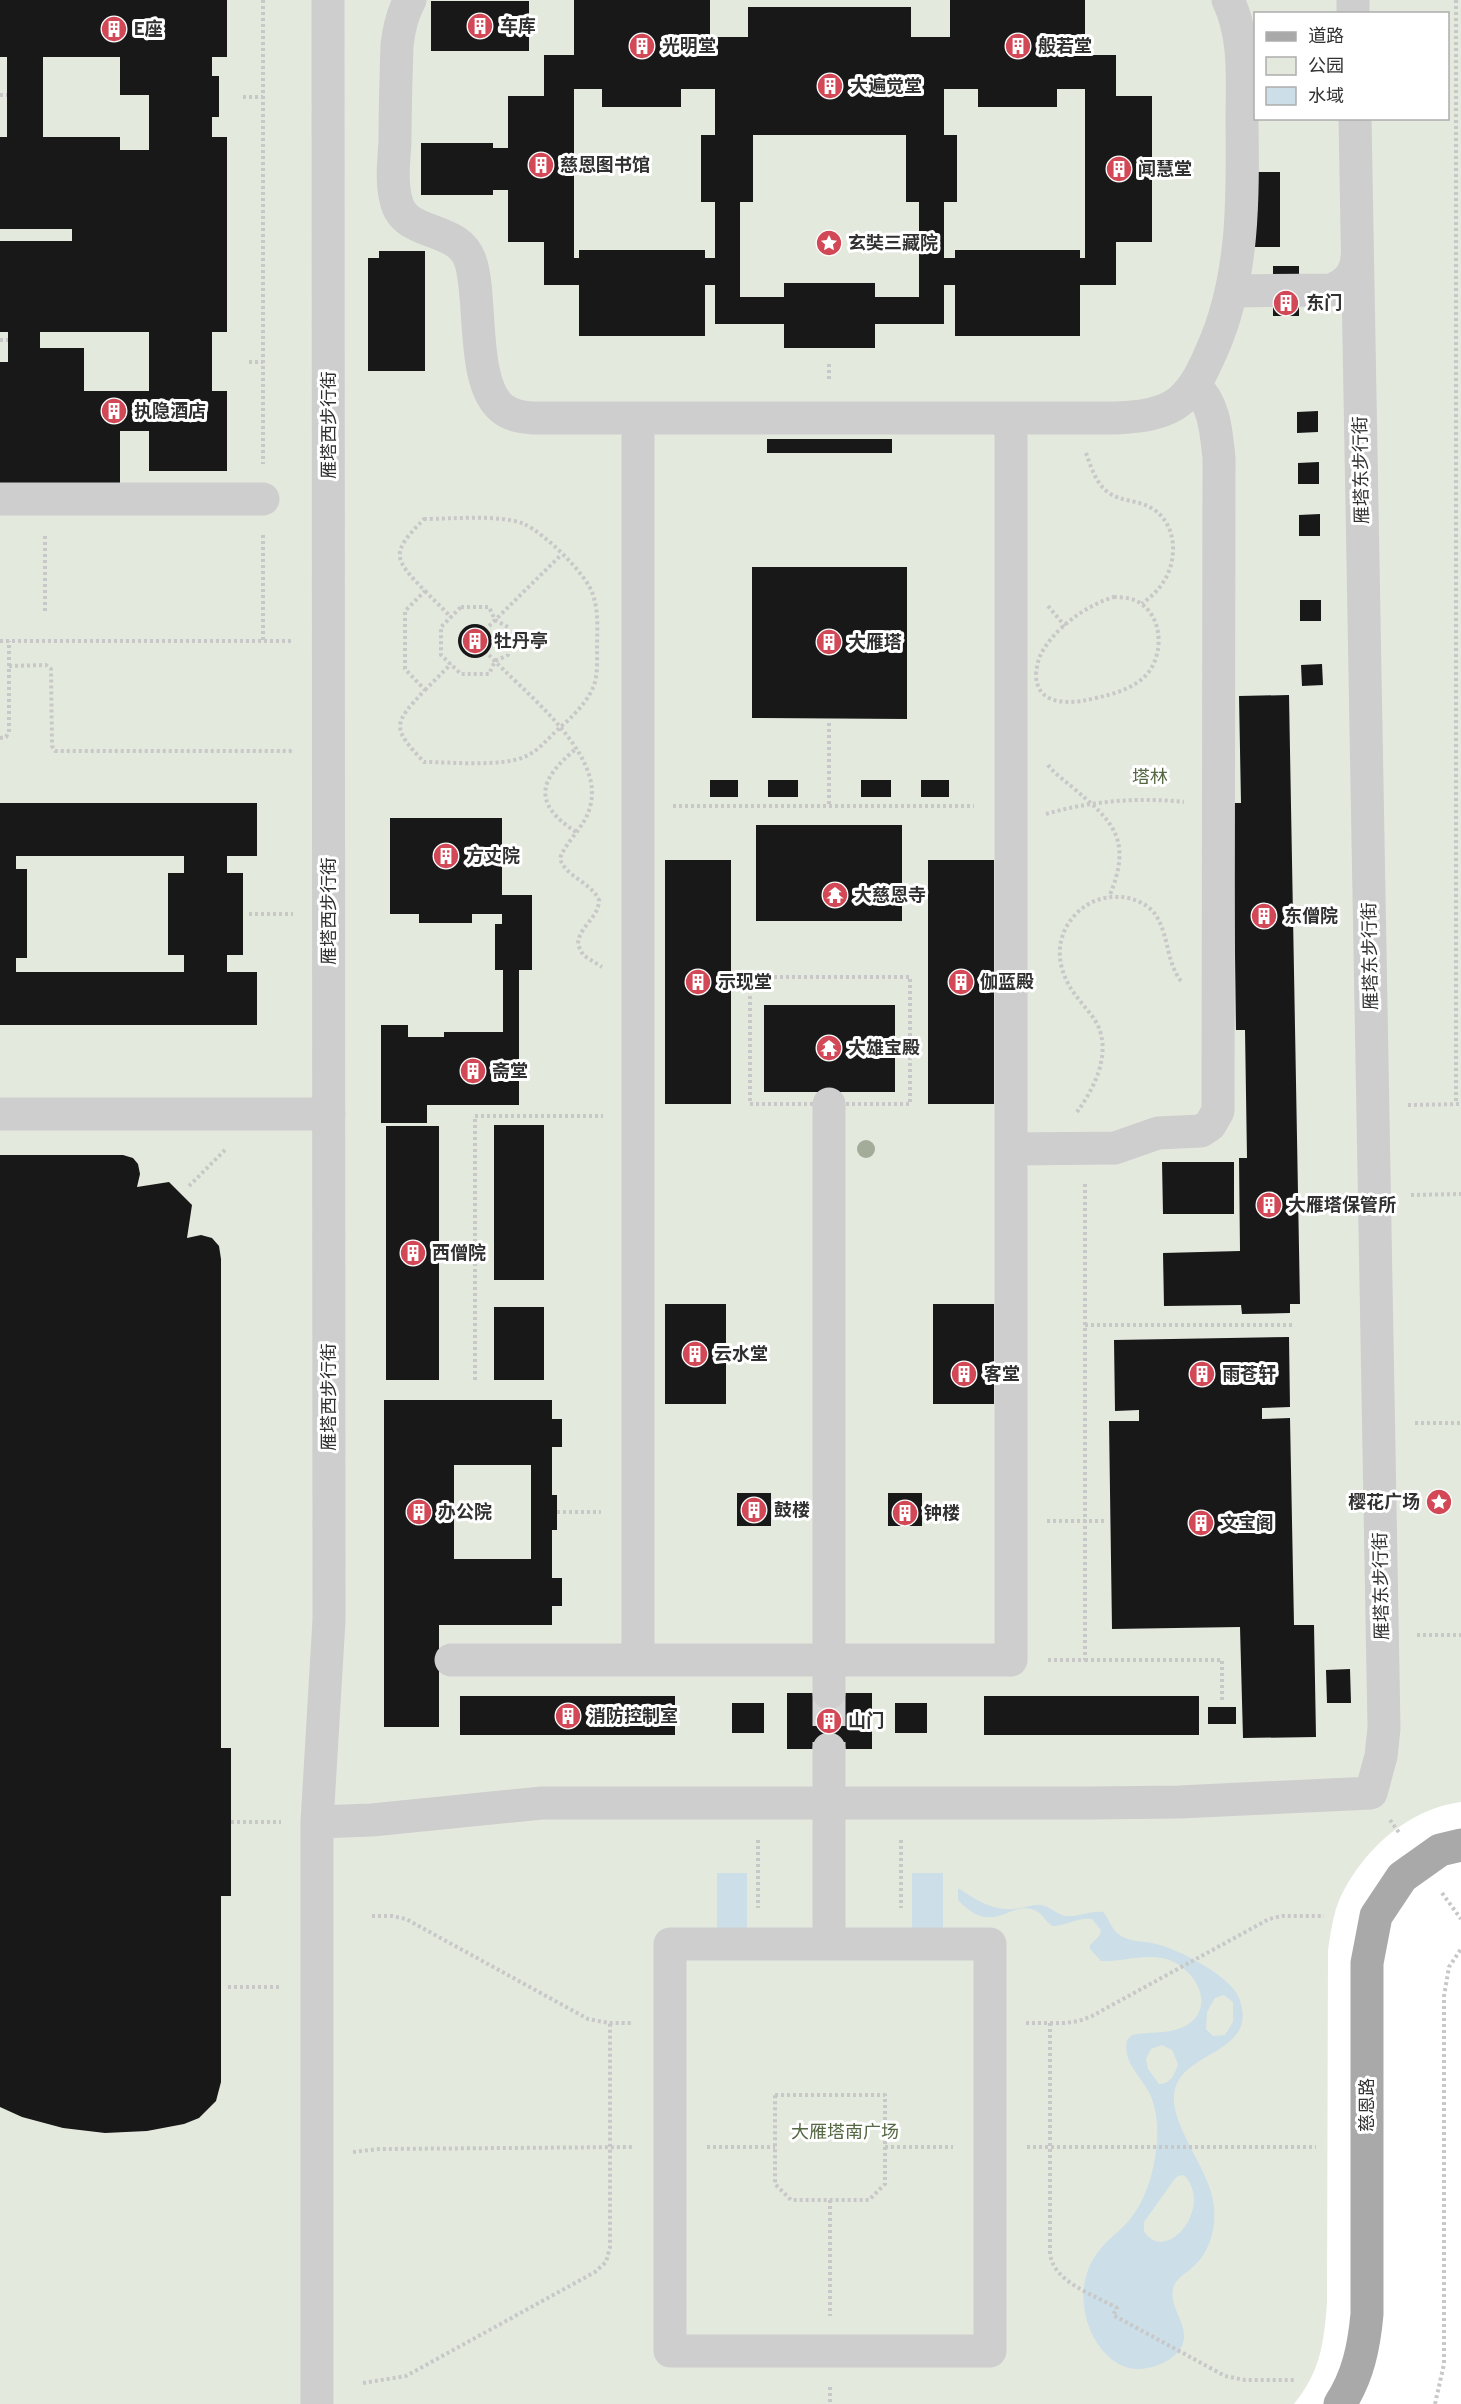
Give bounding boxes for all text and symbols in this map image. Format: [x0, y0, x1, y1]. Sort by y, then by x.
building icon: 车库 [465, 11, 495, 41]
legend [1254, 12, 1449, 120]
building icon: E座 [99, 14, 129, 44]
place label: 车库 [500, 14, 536, 36]
place label: E座 [134, 17, 163, 39]
text: 道路 [1308, 24, 1344, 46]
building icon: 光明堂 [627, 31, 657, 61]
building icon: 般若堂 [1003, 31, 1033, 61]
place label: 光明堂 [662, 34, 716, 56]
place label: 般若堂 [1038, 34, 1092, 56]
text: 公园 [1308, 54, 1344, 76]
building icon: 大遍觉堂 [815, 71, 845, 101]
place label: 大遍觉堂 [850, 74, 922, 96]
text: 水域 [1308, 84, 1344, 106]
building icon: 慈恩图书馆 [526, 150, 556, 180]
place label: 慈恩图书馆 [560, 153, 650, 175]
building icon: 闻慧堂 [1104, 154, 1134, 184]
place label: 闻慧堂 [1138, 157, 1192, 179]
place icon: 玄奘三藏院 [814, 228, 844, 258]
place label: 玄奘三藏院 [848, 231, 938, 253]
building icon: 东门 [1271, 288, 1301, 318]
place label: 东门 [1306, 291, 1342, 313]
street label: 雁塔西步行街 [317, 371, 339, 479]
building icon: 执隐酒店 [99, 396, 129, 426]
place label: 执隐酒店 [134, 399, 206, 421]
street label: 雁塔东步行街 [1348, 416, 1372, 524]
building icon: 牡丹亭 [460, 626, 490, 656]
building icon: 大雁塔 [814, 627, 844, 657]
place label: 牡丹亭 [494, 629, 548, 651]
place label: 大雁塔 [848, 630, 902, 652]
park label: 塔林 [1132, 765, 1168, 787]
building icon: 方丈院 [431, 841, 461, 871]
place label: 方丈院 [466, 844, 520, 866]
street label: 雁塔西步行街 [317, 857, 339, 965]
temple icon: 大慈恩寺 [820, 880, 850, 910]
place label: 大慈恩寺 [854, 883, 926, 905]
building icon: 东僧院 [1249, 901, 1279, 931]
street label: 雁塔东步行街 [1357, 902, 1381, 1010]
place label: 东僧院 [1284, 904, 1338, 926]
building icon: 示现堂 [683, 967, 713, 997]
building icon: 伽蓝殿 [946, 967, 976, 997]
place label: 示现堂 [718, 970, 772, 992]
place label: 伽蓝殿 [980, 970, 1034, 992]
temple icon: 大雄宝殿 [814, 1033, 844, 1063]
place label: 大雄宝殿 [848, 1036, 920, 1058]
building icon: 斋堂 [458, 1056, 488, 1086]
place label: 斋堂 [492, 1059, 528, 1081]
building icon: 大雁塔保管所 [1254, 1190, 1284, 1220]
place label: 大雁塔保管所 [1288, 1193, 1396, 1215]
building icon: 西僧院 [398, 1238, 428, 1268]
place label: 西僧院 [432, 1241, 486, 1263]
building icon: 云水堂 [680, 1339, 710, 1369]
place label: 云水堂 [714, 1342, 768, 1364]
street label: 雁塔西步行街 [317, 1343, 339, 1451]
building icon: 客堂 [949, 1359, 979, 1389]
building icon: 雨苍轩 [1187, 1359, 1217, 1389]
place label: 客堂 [984, 1362, 1020, 1384]
place label: 雨苍轩 [1222, 1362, 1276, 1384]
place icon: 樱花广场 [1424, 1487, 1454, 1517]
place label: 樱花广场 [1348, 1490, 1420, 1512]
building icon: 鼓楼 [739, 1495, 769, 1525]
building icon: 办公院 [404, 1497, 434, 1527]
place label: 鼓楼 [774, 1498, 810, 1520]
building icon: 钟楼 [890, 1498, 920, 1528]
place label: 办公院 [438, 1500, 492, 1522]
place label: 钟楼 [924, 1501, 960, 1523]
building icon: 文宝阁 [1186, 1508, 1216, 1538]
place label: 文宝阁 [1220, 1511, 1274, 1533]
street label: 雁塔东步行街 [1368, 1532, 1392, 1640]
building icon: 消防控制室 [553, 1701, 583, 1731]
place label: 消防控制室 [588, 1704, 678, 1726]
building icon: 山门 [814, 1706, 844, 1736]
place label: 山门 [848, 1709, 884, 1731]
street label: 慈恩路 [1355, 2078, 1377, 2132]
park label: 大雁塔南广场 [791, 2120, 899, 2142]

